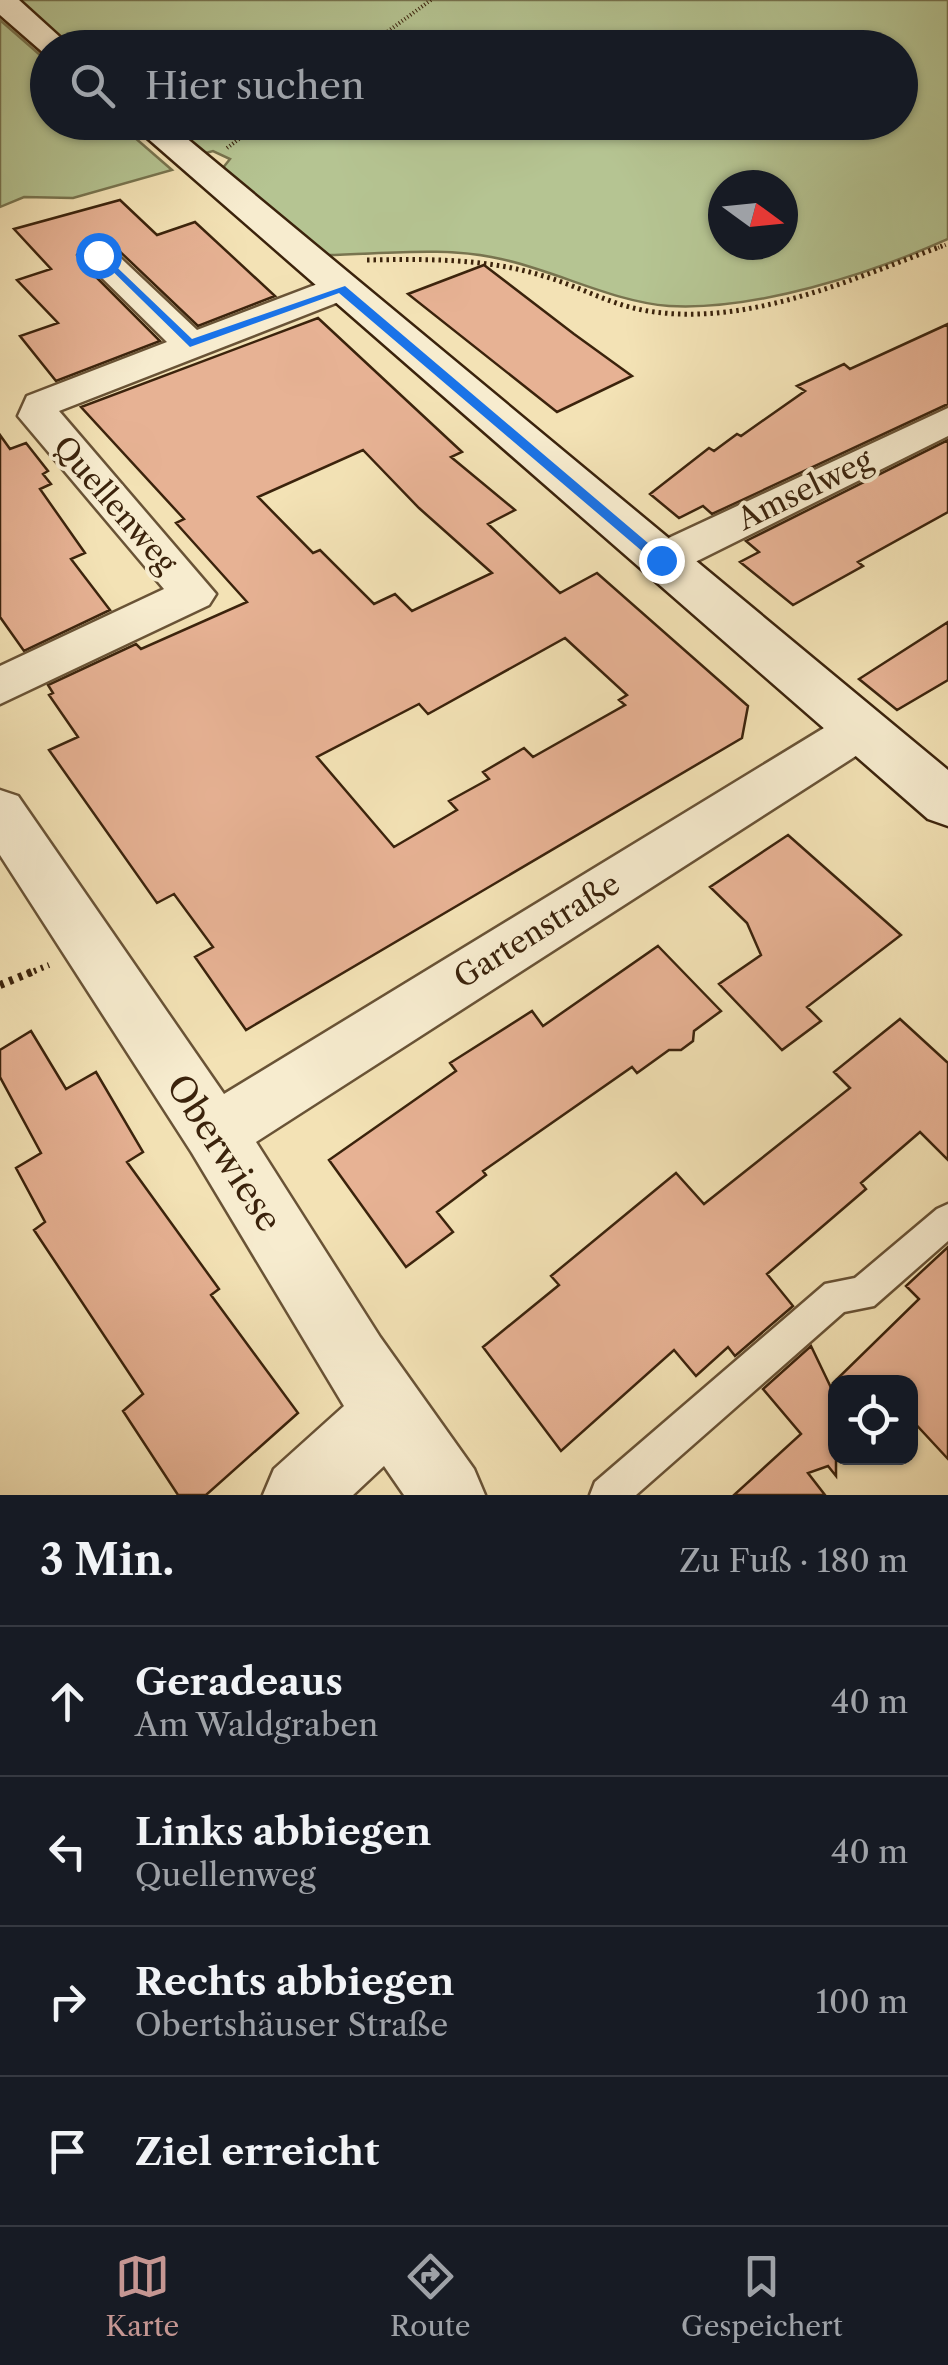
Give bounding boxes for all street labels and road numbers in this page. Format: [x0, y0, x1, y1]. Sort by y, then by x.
street label: Quellenweg [46, 429, 185, 581]
street label: Amselweg [730, 441, 878, 538]
street label: Gartenstraße [447, 865, 626, 996]
street label: Oberwiese [158, 1066, 291, 1239]

